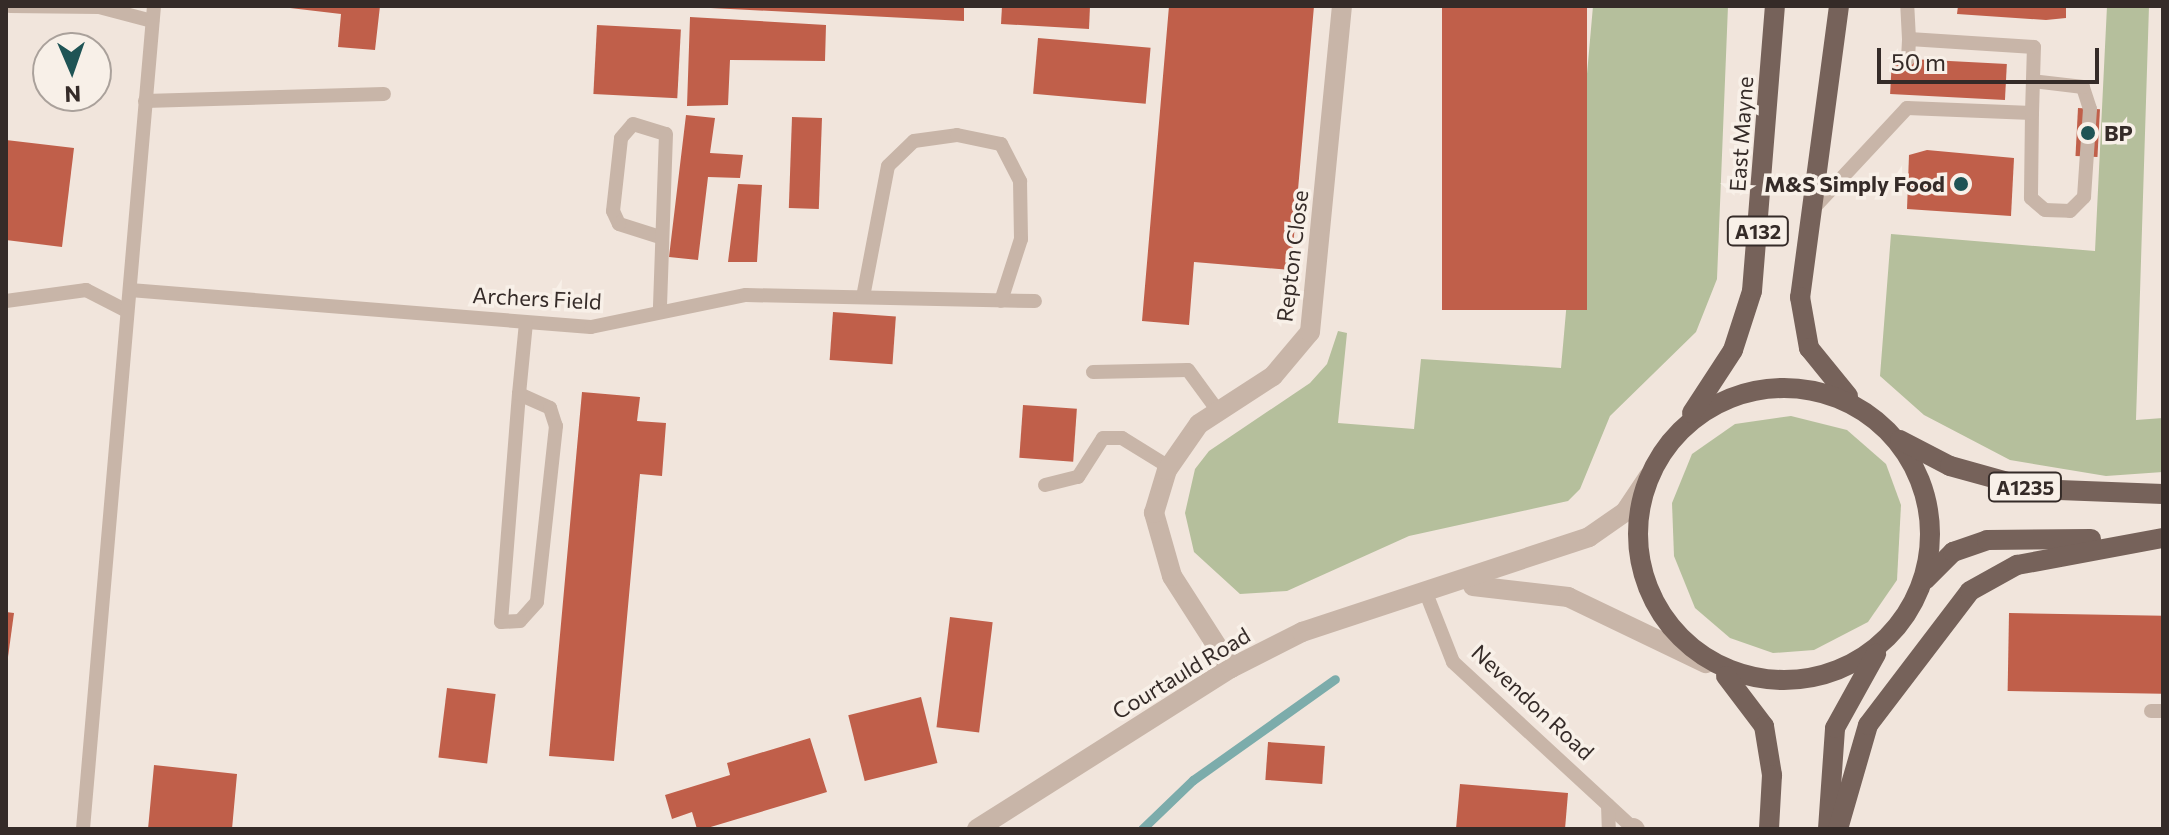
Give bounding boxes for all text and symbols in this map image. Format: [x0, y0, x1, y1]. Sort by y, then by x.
north arrow [32, 32, 112, 112]
scale bar [1881, 32, 2103, 82]
text: 50 m [1891, 47, 1946, 76]
street label: East Mayne [1724, 75, 1758, 193]
text: N [64, 81, 82, 108]
place label: BP [2104, 120, 2133, 146]
marker: BP [2079, 124, 2097, 142]
place label: M&S Simply Food [1764, 171, 1945, 197]
marker: M&S Simply Food [1952, 175, 1970, 193]
street label: Repton Close [1271, 189, 1313, 323]
road number: A132 [1726, 215, 1790, 247]
street label: Archers Field [472, 281, 602, 315]
road number: A1235 [1987, 471, 2063, 503]
street label: Courtauld Road [1107, 622, 1255, 724]
street label: Nevendon Road [1467, 639, 1599, 765]

